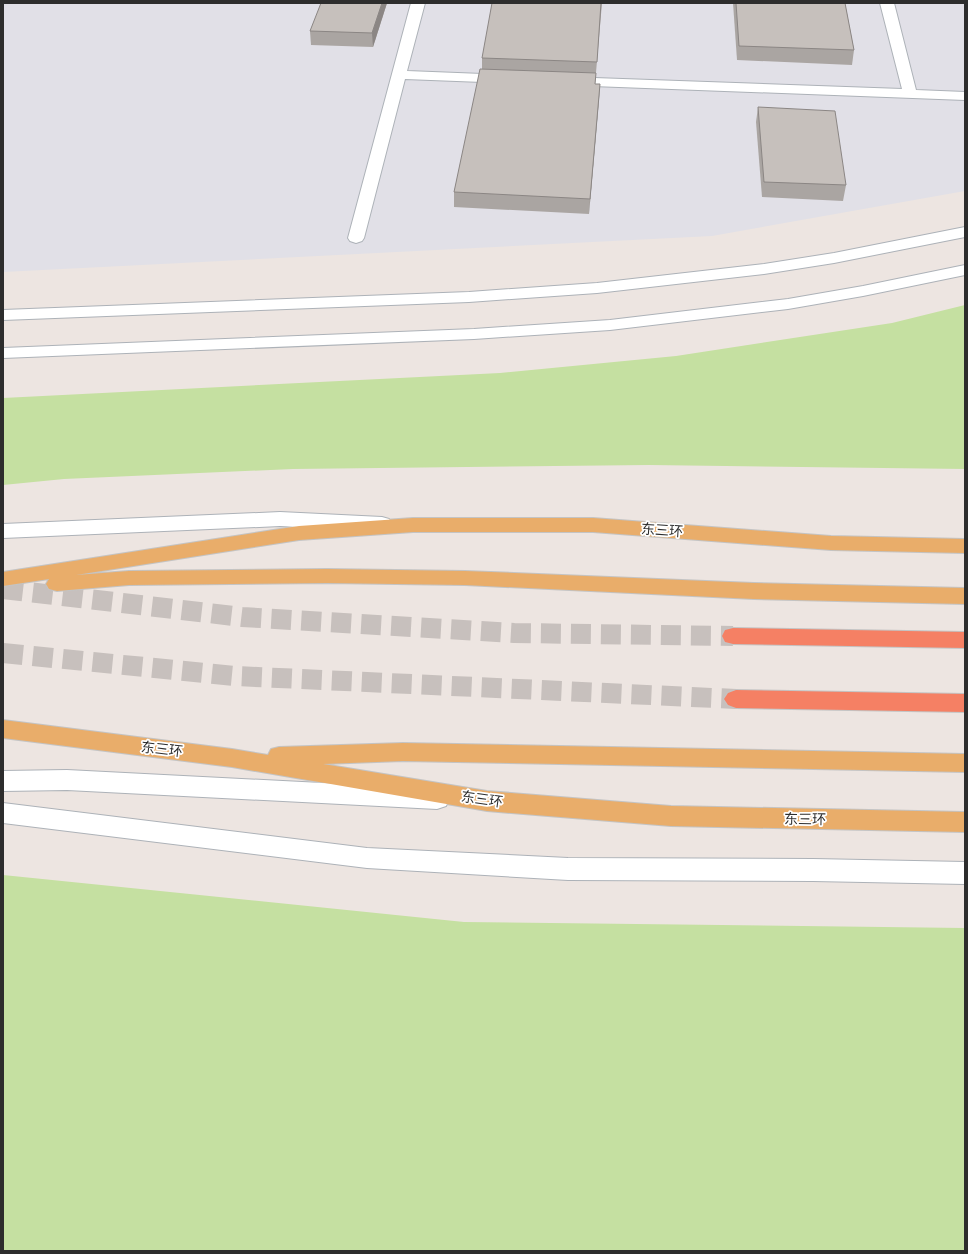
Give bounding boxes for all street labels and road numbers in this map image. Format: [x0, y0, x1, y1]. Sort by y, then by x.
street label: 东三环 [640, 521, 684, 539]
street label: 东三环 [140, 739, 184, 759]
street label: 东三环 [460, 788, 504, 810]
street label: 东三环 [784, 811, 826, 827]

